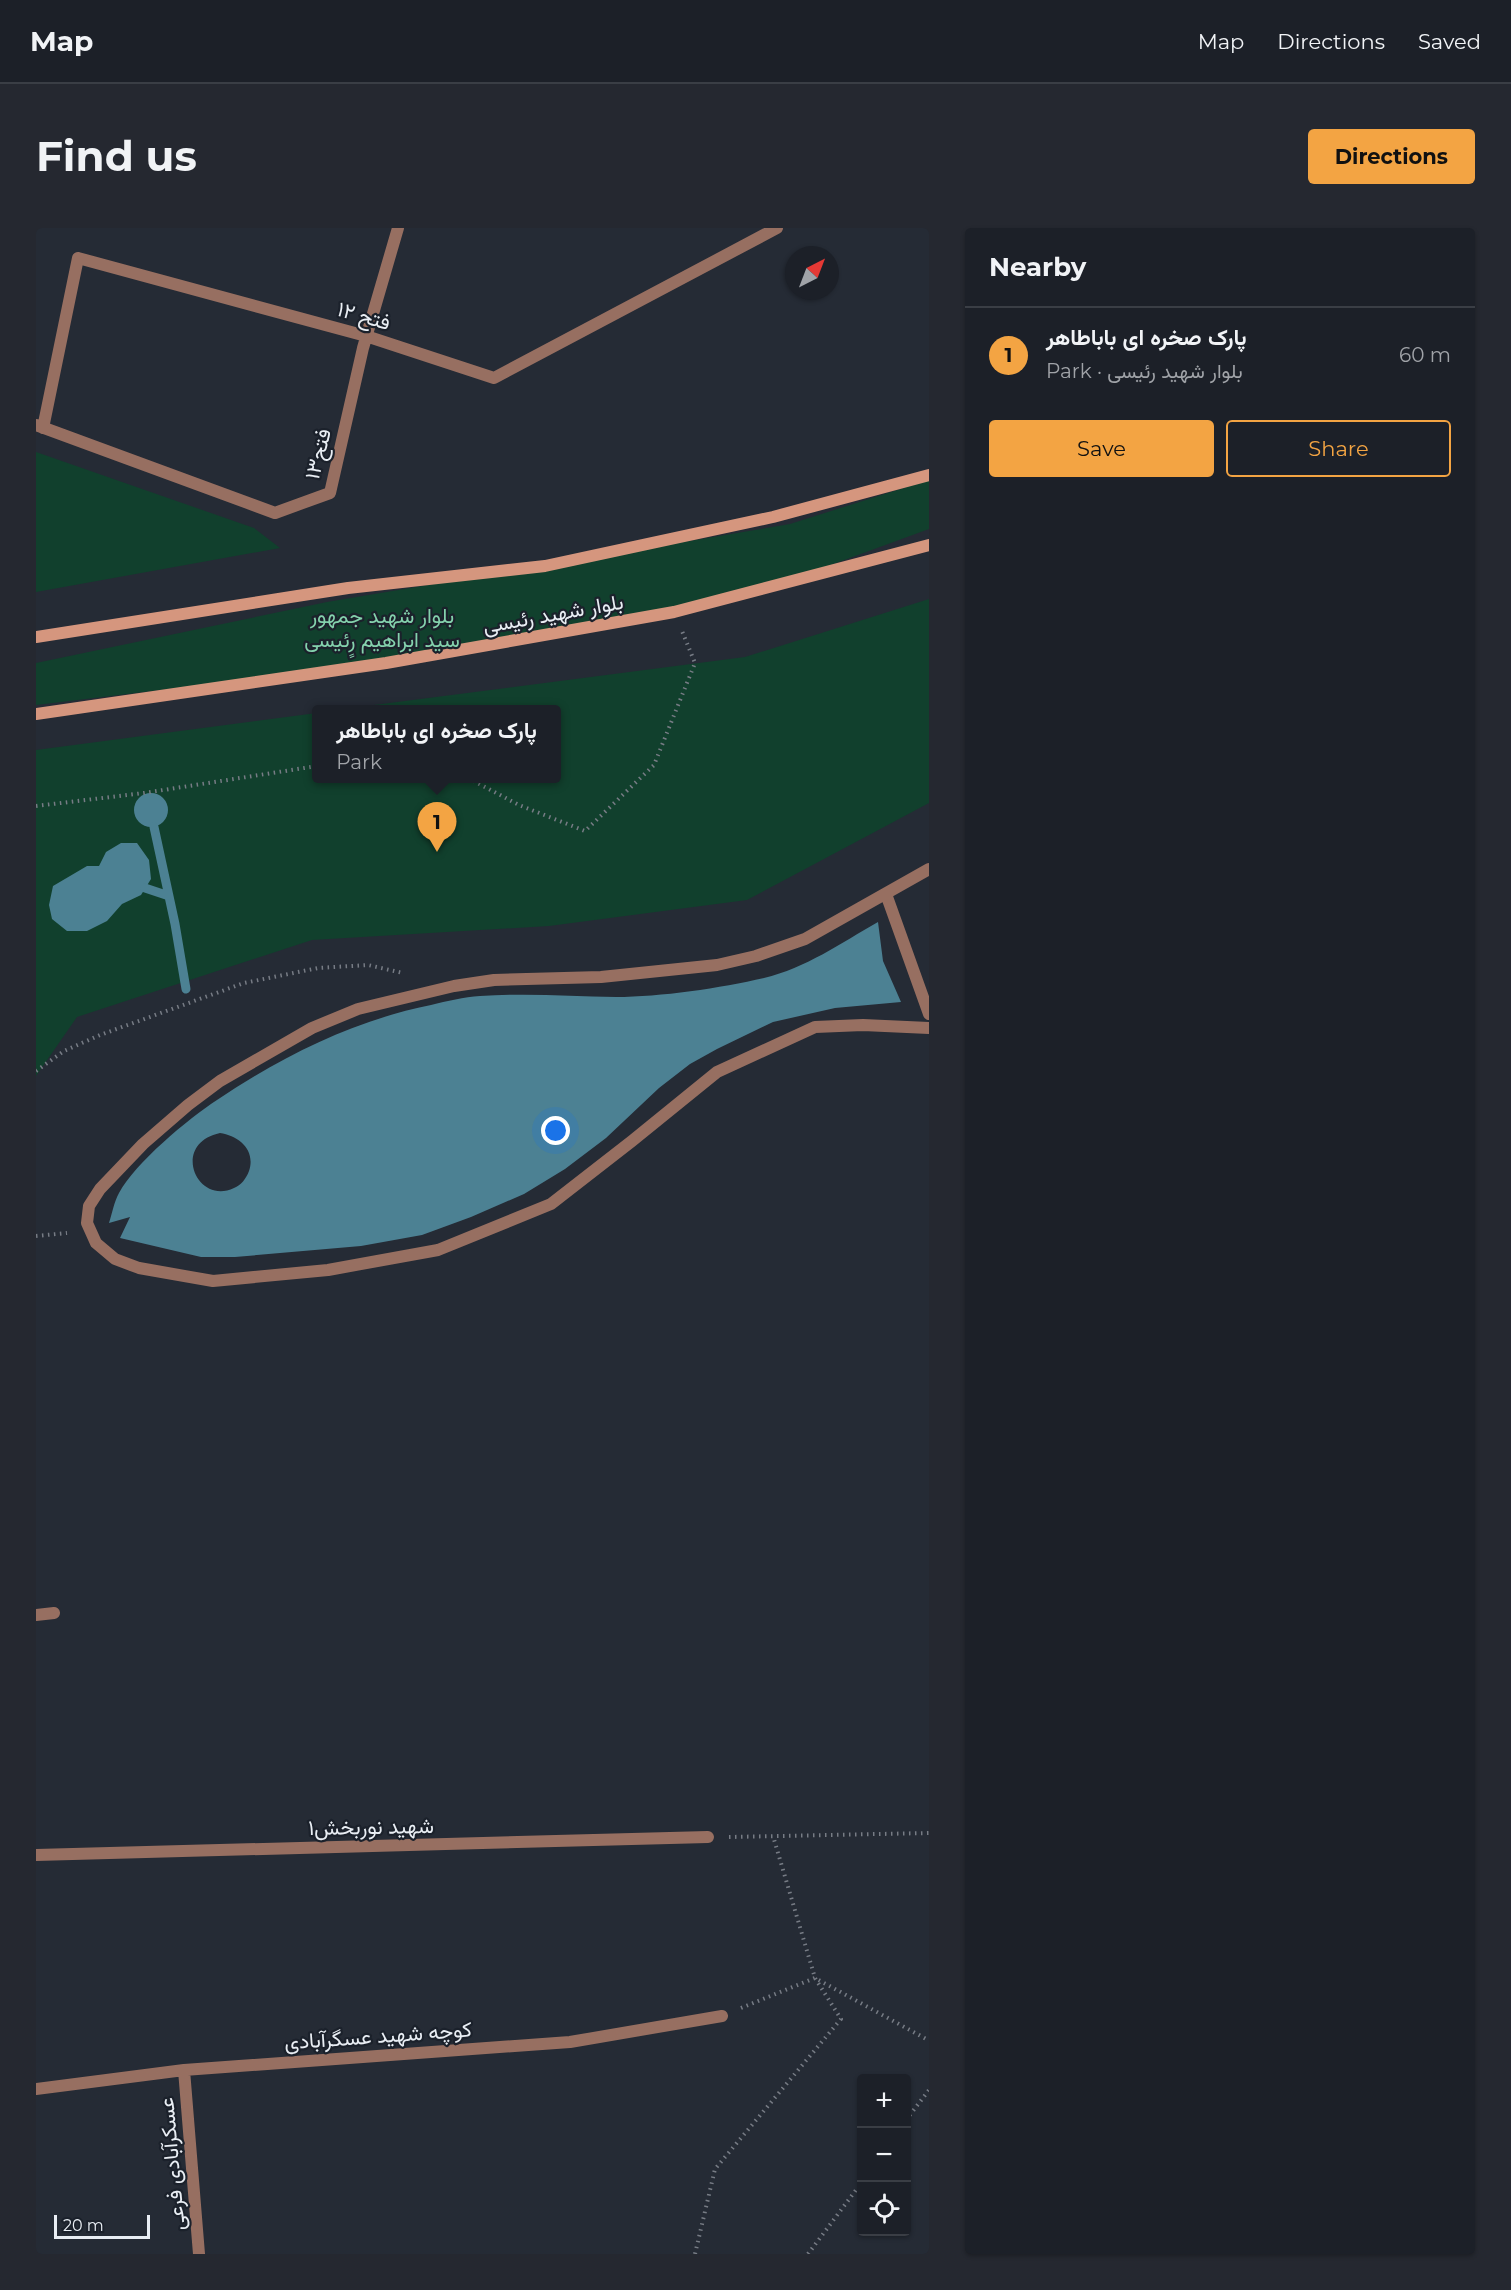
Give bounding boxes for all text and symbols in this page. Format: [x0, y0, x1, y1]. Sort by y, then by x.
text: Map [30, 24, 93, 58]
text: Map [1198, 29, 1244, 54]
text: Directions [1277, 29, 1385, 54]
text: Saved [1418, 29, 1481, 54]
button: Directions [1308, 129, 1475, 184]
text: Find us [36, 130, 197, 182]
north arrow [785, 246, 839, 300]
text: Nearby [989, 251, 1086, 283]
street label: فتح ۱۲ [334, 296, 394, 337]
text: پارک صخره ای باباطاهر [1046, 324, 1247, 351]
text: 1 [1005, 343, 1012, 367]
text: 60 m [1399, 343, 1451, 367]
text: Park · بلوار شهید رئیسی [1046, 359, 1243, 383]
button: Save [989, 420, 1214, 477]
button: Share [1226, 420, 1451, 477]
street label: فتح۱۳ [299, 426, 338, 482]
street label: بلوار شهید رئیسی [481, 589, 625, 639]
park label: بلوار شهید جمهور سید ابراهیم رِِئیسی [304, 603, 460, 659]
popup [312, 705, 561, 783]
text: پارک صخره ای باباطاهر [336, 717, 537, 744]
text: Park [336, 750, 382, 774]
pin: 1 [418, 802, 456, 852]
your location [541, 1116, 570, 1145]
street label: شهید نوربخش۱ [308, 1813, 434, 1841]
street label: کوچه شهید عسگرآبادی [283, 2016, 473, 2057]
map controls [857, 2074, 911, 2236]
button: + [857, 2074, 911, 2128]
street label: عسکرآبادی فرعی [153, 2096, 191, 2232]
button: − [857, 2128, 911, 2182]
button: locate [857, 2182, 911, 2236]
scale bar [54, 2212, 150, 2240]
text: 20 m [63, 2216, 104, 2235]

